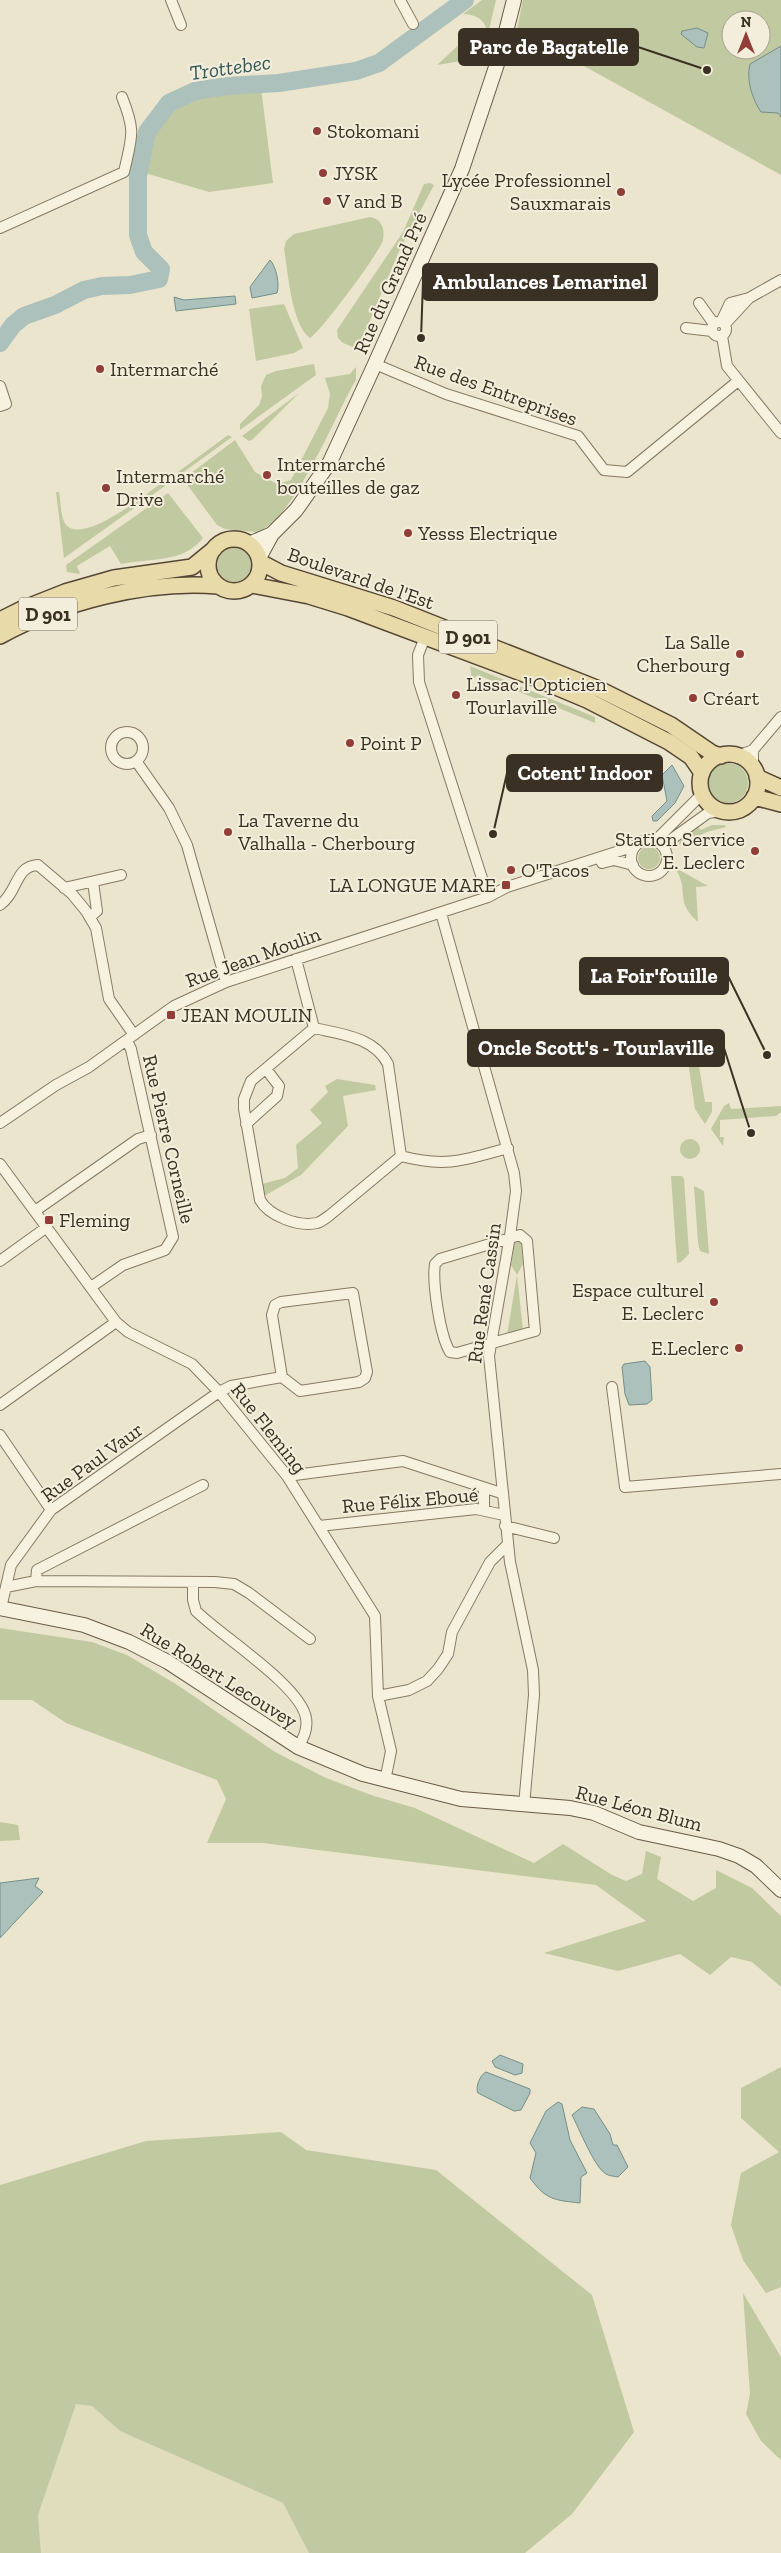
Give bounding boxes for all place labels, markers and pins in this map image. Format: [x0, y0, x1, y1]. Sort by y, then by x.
callout: Parc de Bagatelle [459, 29, 638, 65]
place label: Stokomani [327, 119, 420, 143]
marker: Stokomani [311, 125, 323, 137]
place label: JYSK [333, 161, 378, 185]
marker: JYSK [317, 167, 329, 179]
place label: Lycée Professionnel Sauxmarais [442, 168, 611, 215]
marker: Lycée Professionnel Sauxmarais [615, 186, 627, 198]
place label: V and B [336, 189, 403, 213]
marker: V and B [321, 195, 333, 207]
callout: Ambulances Lemarinel [423, 264, 657, 300]
place label: Intermarché [110, 357, 218, 381]
marker: Intermarché [94, 363, 106, 375]
place label: Intermarché bouteilles de gaz [276, 452, 420, 499]
place label: Intermarché Drive [116, 464, 224, 511]
marker: Intermarché bouteilles de gaz [261, 469, 273, 481]
marker: Intermarché Drive [100, 482, 112, 494]
place label: Yesss Electrique [417, 521, 557, 545]
marker: Yesss Electrique [402, 527, 414, 539]
place label: La Salle Cherbourg [637, 630, 730, 677]
marker: La Salle Cherbourg [734, 648, 746, 660]
place label: Lissac l'Opticien Tourlaville [466, 672, 607, 719]
place label: Créart [703, 686, 760, 710]
marker: Lissac l'Opticien Tourlaville [450, 689, 462, 701]
marker: Créart [687, 692, 699, 704]
place label: Point P [360, 731, 422, 755]
marker: Point P [344, 737, 356, 749]
callout: Cotent' Indoor [507, 755, 662, 791]
place label: La Taverne du Valhalla - Cherbourg [237, 808, 415, 855]
marker: La Taverne du Valhalla - Cherbourg [222, 826, 234, 838]
place label: Station Service E. Leclerc [615, 827, 745, 874]
marker: Station Service E. Leclerc [749, 845, 761, 857]
place label: O'Tacos [521, 858, 589, 882]
marker: O'Tacos [505, 864, 517, 876]
place label: LA LONGUE MARE [329, 873, 496, 897]
marker: LA LONGUE MARE [500, 879, 512, 891]
callout: La Foir'fouille [580, 958, 728, 994]
place label: JEAN MOULIN [181, 1003, 313, 1027]
marker: JEAN MOULIN [165, 1009, 177, 1021]
callout: Oncle Scott's - Tourlaville [468, 1030, 724, 1066]
place label: Fleming [59, 1208, 130, 1232]
marker: Fleming [43, 1214, 55, 1226]
place label: Espace culturel E. Leclerc [572, 1278, 704, 1325]
marker: Espace culturel E. Leclerc [708, 1296, 720, 1308]
place label: E.Leclerc [651, 1336, 729, 1360]
marker: E.Leclerc [733, 1342, 745, 1354]

